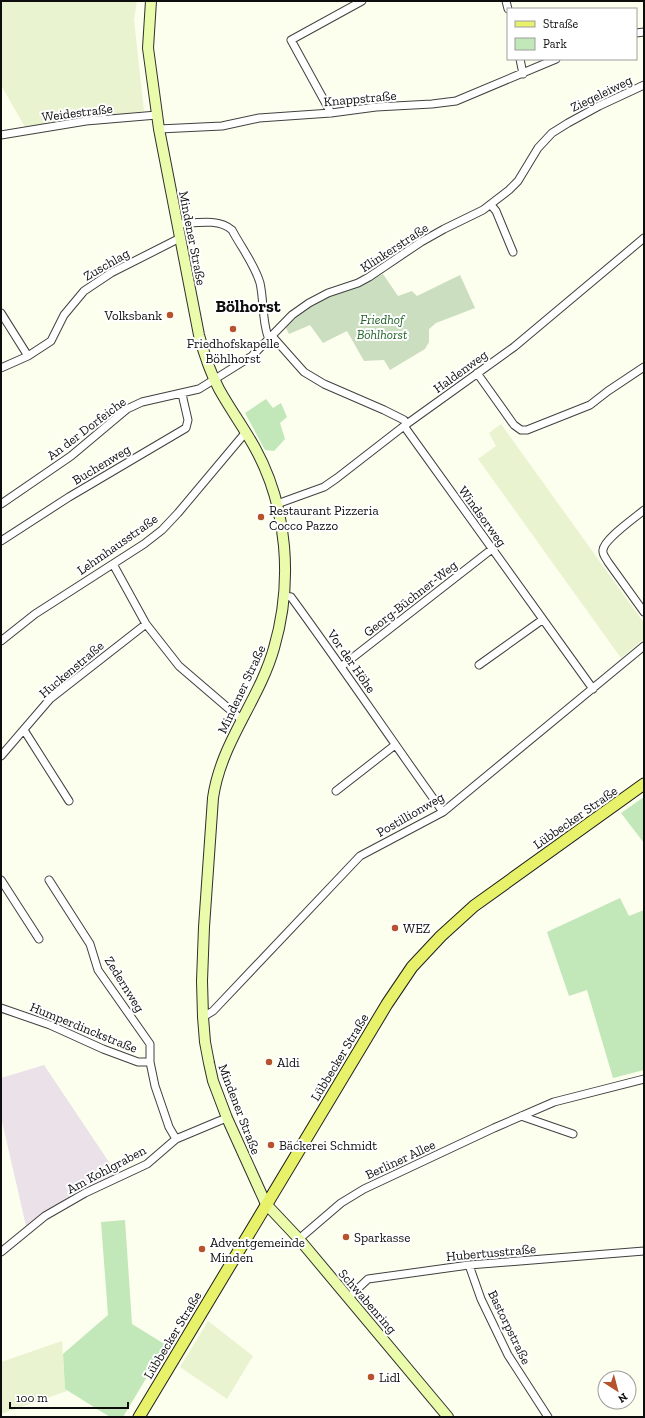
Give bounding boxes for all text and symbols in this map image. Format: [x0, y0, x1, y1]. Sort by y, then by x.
legend [507, 8, 637, 60]
text: Straße [543, 17, 579, 31]
text: Park [543, 37, 568, 51]
street label: Ziegeleiweg [568, 72, 634, 115]
street label: Knappstraße [323, 88, 397, 109]
street label: Weidestraße [41, 101, 113, 124]
street label: Mindener Straße [176, 190, 209, 286]
street label: Klinkerstraße [358, 220, 431, 275]
street label: Zuschlag [81, 245, 132, 284]
district label: Bölhorst [215, 296, 281, 316]
place label: Volksbank [103, 308, 162, 323]
marker: Volksbank [165, 310, 175, 320]
park label: Friedhof Böhlhorst [357, 312, 408, 342]
marker: Friedhofskapelle Böhlhorst [228, 324, 238, 334]
place label: Friedhofskapelle Böhlhorst [187, 336, 279, 366]
street label: Haldenweg [430, 347, 490, 396]
street label: An der Dorfeiche [44, 394, 129, 463]
street label: Buchenweg [70, 441, 133, 488]
street label: Windsorweg [456, 483, 510, 549]
place label: Restaurant Pizzeria Cocco Pazzo [269, 503, 379, 533]
street label: Lehmhausstraße [74, 511, 161, 578]
marker: Restaurant Pizzeria Cocco Pazzo [256, 512, 266, 522]
street label: Georg-Büchner-Weg [361, 557, 460, 640]
street label: Vor der Höhe [324, 626, 379, 696]
street label: Huckenstraße [36, 638, 107, 701]
street label: Mindener Straße [214, 643, 268, 736]
street label: Lübbecker Straße [530, 783, 620, 852]
street label: Postillionweg [374, 789, 447, 840]
place label: WEZ [403, 921, 431, 936]
marker: WEZ [390, 923, 400, 933]
street label: Zedernweg [102, 954, 148, 1015]
street label: Humperdinckstraße [28, 999, 140, 1056]
street label: Lübbecker Straße [307, 1011, 371, 1104]
place label: Aldi [277, 1055, 300, 1070]
marker: Aldi [264, 1057, 274, 1067]
street label: Mindener Straße [215, 1062, 264, 1157]
street label: Berliner Allee [363, 1137, 438, 1182]
place label: Bäckerei Schmidt [279, 1138, 377, 1153]
marker: Bäckerei Schmidt [266, 1140, 276, 1150]
street label: Am Kohlgraben [64, 1142, 149, 1197]
place label: Sparkasse [354, 1230, 410, 1245]
marker: Sparkasse [341, 1232, 351, 1242]
place label: Adventgemeinde Minden [210, 1235, 305, 1265]
street label: Hubertusstraße [446, 1241, 537, 1264]
marker: Adventgemeinde Minden [197, 1244, 207, 1254]
street label: Schwabenring [336, 1266, 400, 1337]
street label: Bastorpstraße [485, 1288, 534, 1367]
street label: Lübbecker Straße [140, 1289, 204, 1382]
place label: Lidl [379, 1370, 401, 1385]
north arrow [597, 1370, 637, 1410]
marker: Lidl [366, 1372, 376, 1382]
scale bar [10, 1384, 128, 1410]
text: N [615, 1390, 630, 1406]
text: 100 m [16, 1391, 48, 1405]

